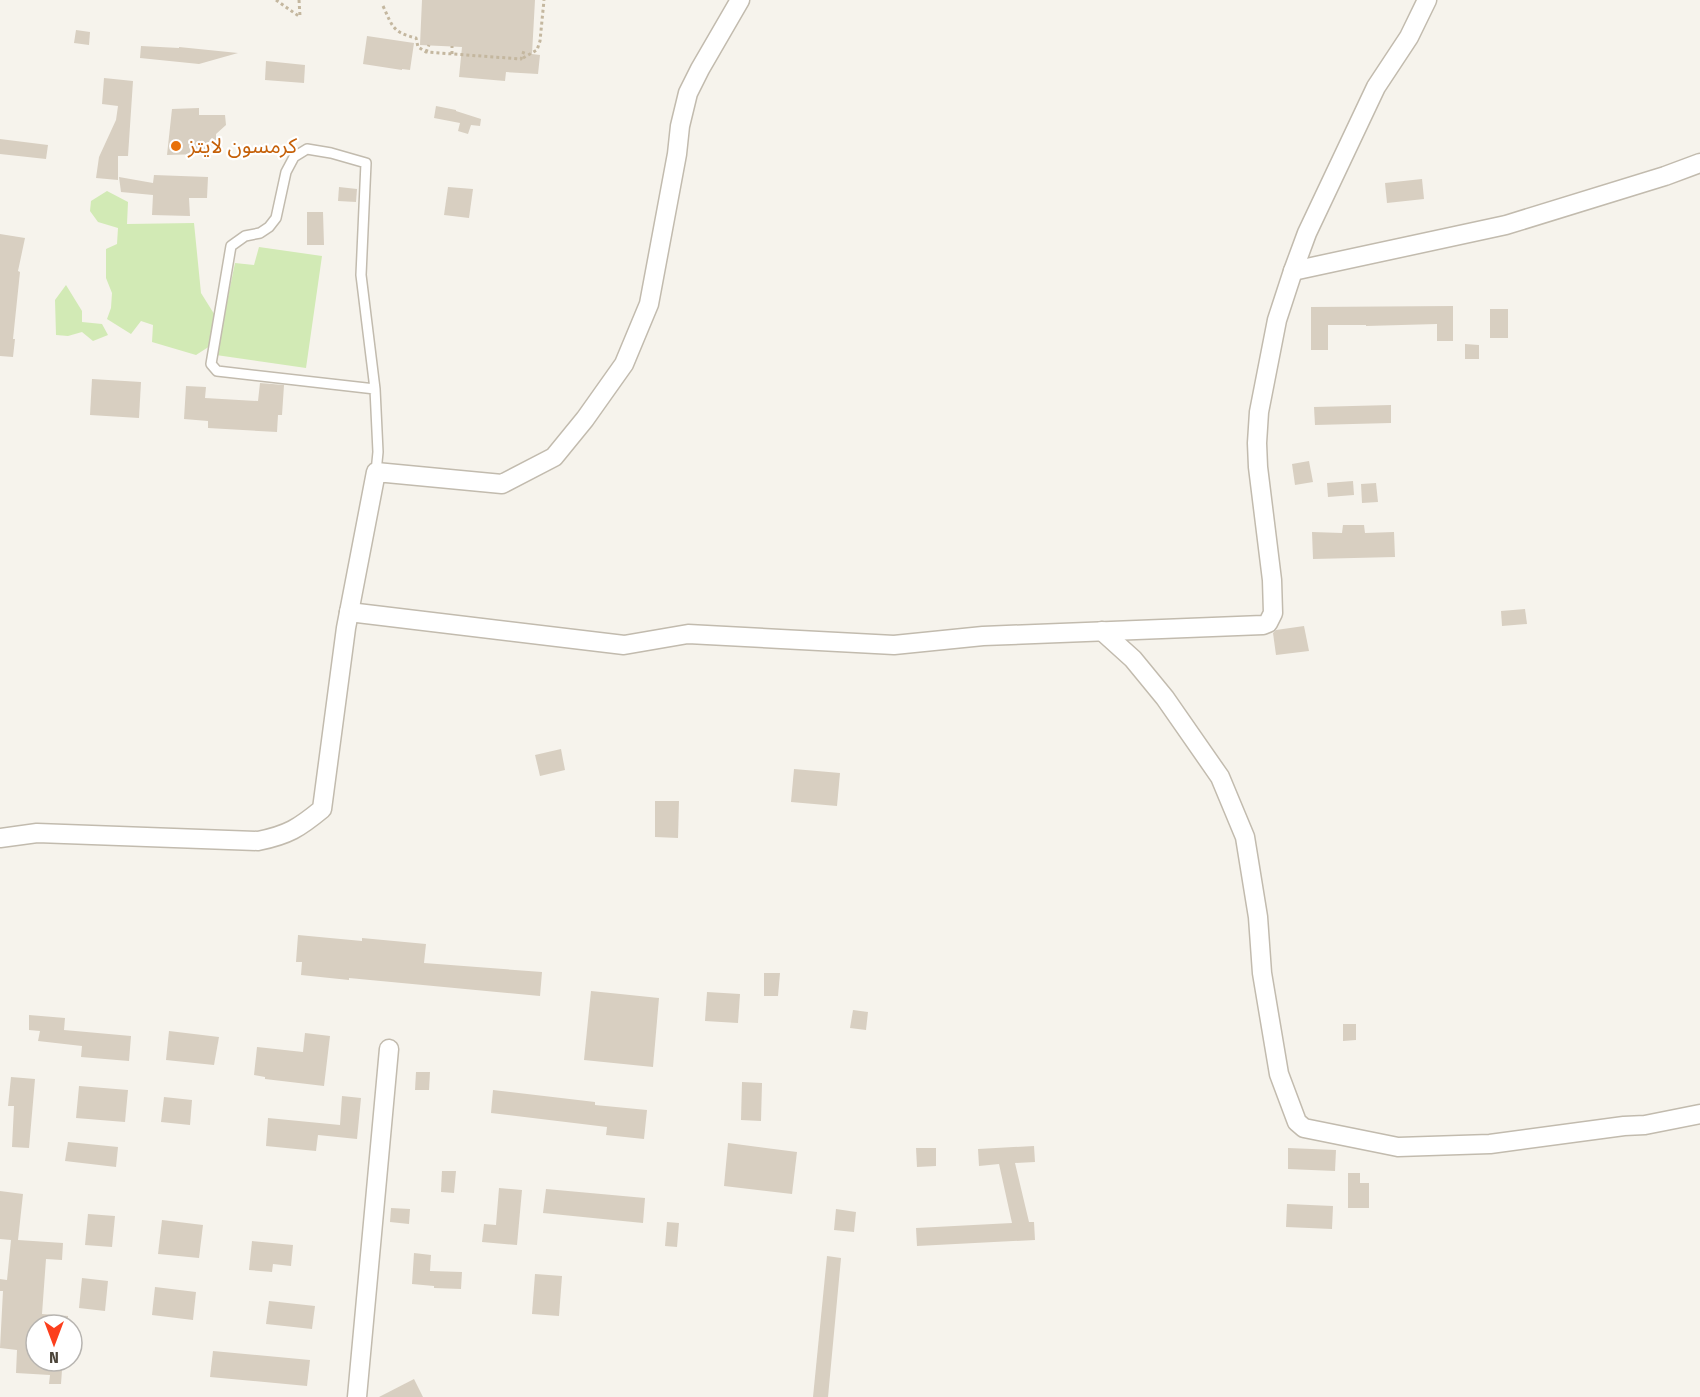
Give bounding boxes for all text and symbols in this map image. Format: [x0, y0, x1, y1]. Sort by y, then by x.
place label: كرمسون لايتز [187, 133, 297, 159]
marker: كرمسون لايتز [169, 139, 183, 153]
north arrow [24, 1313, 84, 1373]
text: N [49, 1348, 59, 1367]

